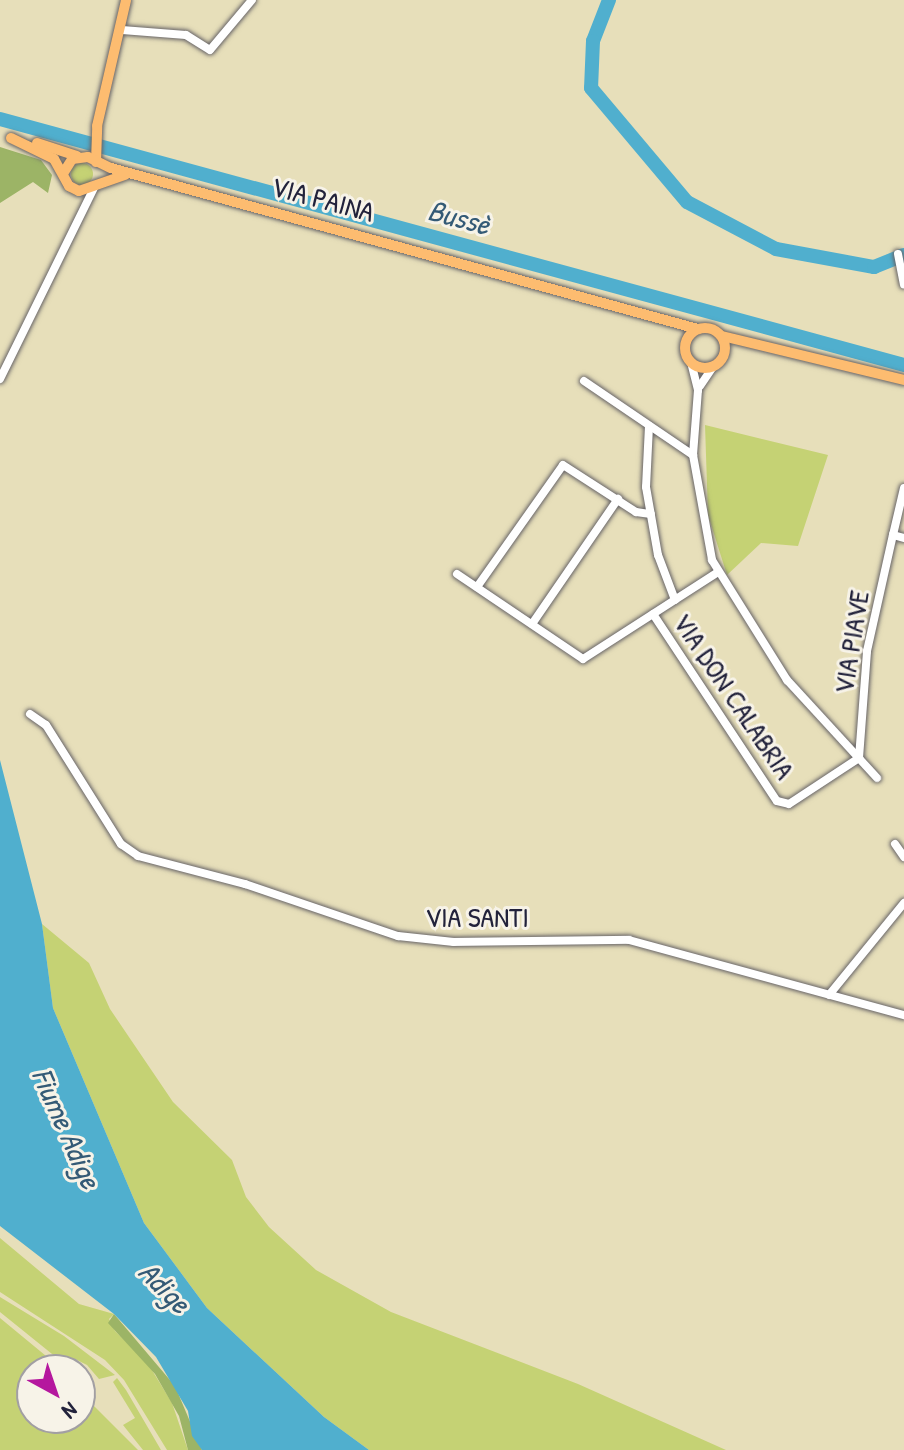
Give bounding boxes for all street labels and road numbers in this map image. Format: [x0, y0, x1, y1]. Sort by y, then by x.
street label: VIA PAINA [268, 169, 378, 229]
street label: VIA PIAVE [826, 588, 876, 696]
street label: VIA DON CALABRIA [666, 607, 802, 785]
street label: VIA SANTI [425, 900, 529, 934]

